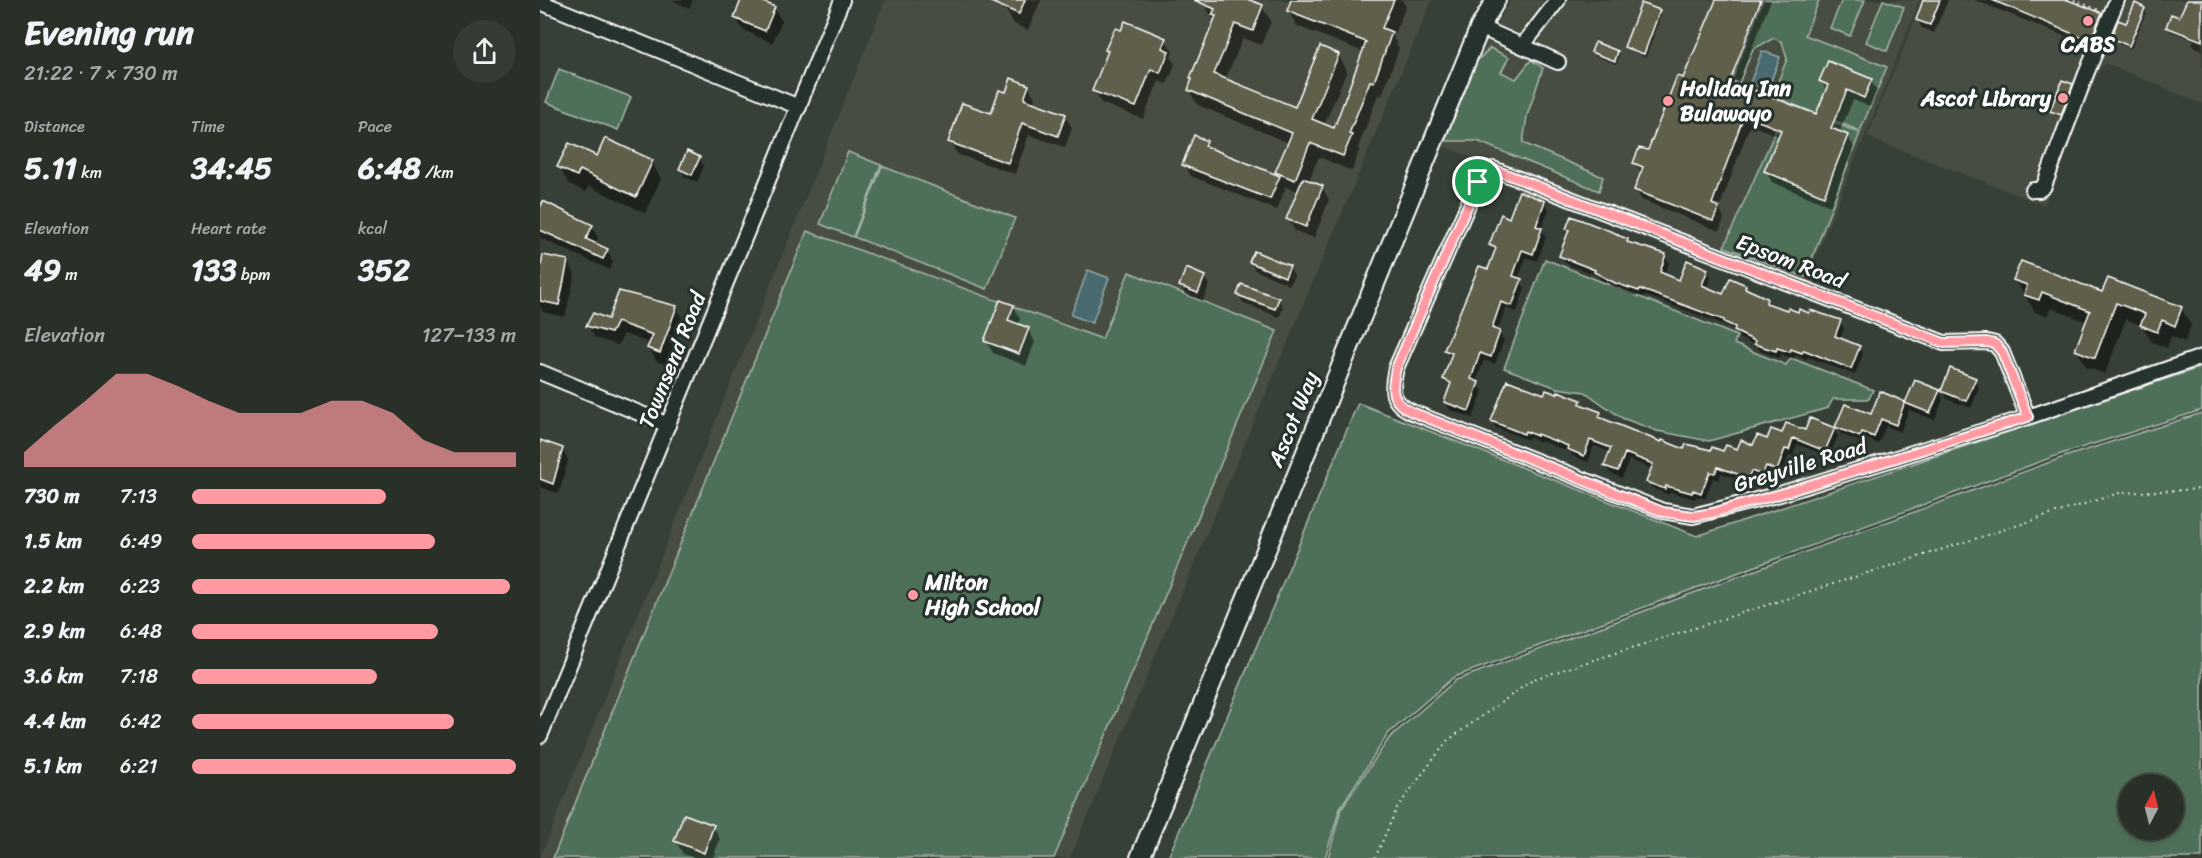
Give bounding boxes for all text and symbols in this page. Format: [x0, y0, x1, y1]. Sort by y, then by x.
text: Evening run [24, 4, 194, 62]
marker: CABS [2081, 14, 2095, 28]
button: share [453, 20, 516, 83]
place label: CABS [2060, 25, 2115, 64]
text: 21:22 · 7 × 730 m [24, 56, 178, 91]
place label: Holiday Inn Bulawayo [1679, 69, 1791, 133]
place label: Ascot Library [1920, 79, 2052, 118]
marker: Ascot Library [2056, 91, 2070, 105]
marker: Holiday Inn Bulawayo [1661, 94, 1675, 108]
text: Distance [24, 112, 85, 141]
text: Time [191, 112, 225, 141]
text: Pace [358, 112, 392, 141]
text: 5.11 [24, 141, 77, 195]
text: 34:45 [191, 141, 272, 195]
text: 6:48 [358, 141, 421, 195]
pin [1452, 156, 1503, 207]
text: km [77, 158, 102, 187]
text: /km [421, 158, 454, 187]
icon: arrive [1461, 165, 1494, 198]
text: Elevation [24, 214, 89, 243]
text: Heart rate [191, 214, 266, 243]
text: kcal [358, 214, 387, 243]
street label: Epsom Road [1730, 222, 1853, 300]
text: 49 [24, 243, 61, 297]
text: 133 [191, 243, 237, 297]
text: 352 [358, 243, 410, 297]
text: m [61, 260, 78, 289]
text: bpm [237, 260, 271, 289]
street label: Townsend Road [627, 284, 718, 434]
text: Elevation [24, 318, 105, 353]
text: 127–133 m [422, 318, 516, 353]
street label: Ascot Way [1256, 364, 1330, 474]
street label: Greyville Road [1728, 426, 1873, 504]
text: 730 m [24, 479, 80, 514]
text: 7:13 [120, 479, 157, 514]
text: 1.5 km [24, 524, 82, 559]
text: 6:49 [120, 524, 162, 559]
place label: Milton High School [924, 563, 1042, 627]
text: 2.2 km [24, 569, 84, 604]
text: 6:23 [120, 569, 160, 604]
marker: Milton High School [906, 588, 920, 602]
text: 2.9 km [24, 614, 85, 649]
text: 6:48 [120, 614, 162, 649]
text: 3.6 km [24, 659, 84, 694]
text: 7:18 [120, 659, 158, 694]
text: 4.4 km [24, 704, 86, 739]
text: 6:42 [120, 704, 161, 739]
text: 5.1 km [24, 749, 82, 784]
text: 6:21 [120, 749, 158, 784]
north arrow [2118, 774, 2184, 840]
map controls [2118, 774, 2184, 840]

